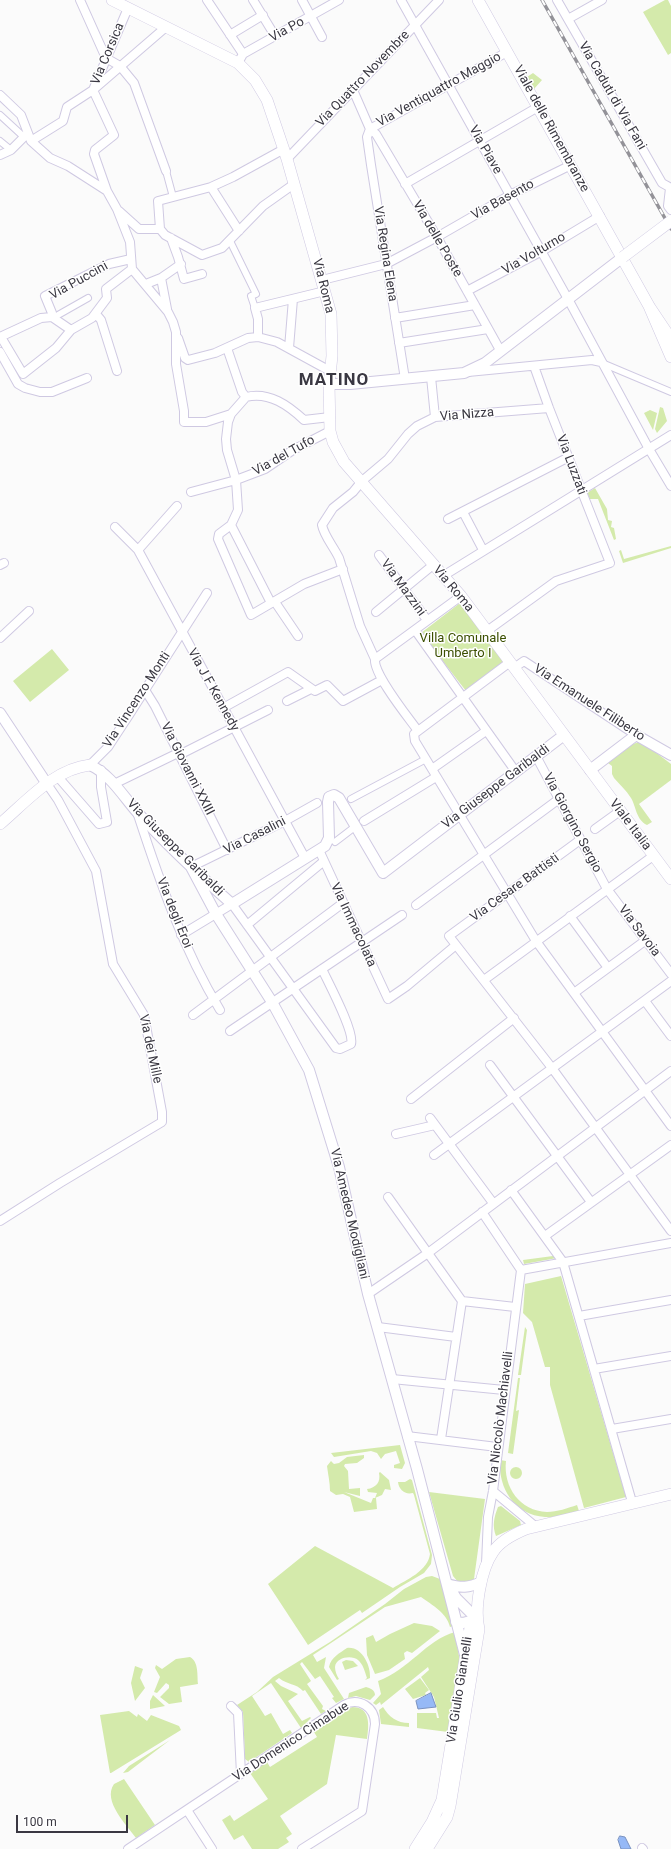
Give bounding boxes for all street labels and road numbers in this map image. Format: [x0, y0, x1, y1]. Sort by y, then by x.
street label: Via Po [267, 14, 307, 46]
street label: Via Corsica [88, 21, 128, 87]
street label: Via Quattro Novembre [313, 28, 413, 130]
street label: Via Caduti di Via Fani [575, 39, 649, 153]
street label: Via Ventiquattro Maggio [374, 49, 504, 131]
street label: Viale delle Rimembranze [510, 63, 592, 195]
street label: Via Piave [465, 123, 505, 177]
street label: Via Basento [469, 176, 537, 224]
street label: Via delle Poste [409, 198, 465, 280]
street label: Via Regina Elena [370, 205, 400, 303]
street label: Via Volturno [499, 230, 569, 278]
street label: Via Roma [309, 257, 337, 315]
street label: Via Puccini [47, 259, 111, 303]
street label: Via Nizza [439, 405, 495, 425]
street label: Via del Tufo [250, 433, 318, 479]
street label: Via Luzzati [552, 433, 590, 497]
street label: Via Mazzini [377, 556, 429, 620]
street label: Via Roma [429, 563, 477, 615]
street label: Via J F Kennedy [184, 646, 242, 734]
street label: Via Vincenzo Monti [100, 649, 174, 751]
street label: Via Emanuele Filiberto [531, 661, 647, 745]
street label: Via Giovanni XXIII [157, 720, 217, 818]
street label: Via Giuseppe Garibaldi [439, 741, 553, 833]
street label: Via Giorgino Sergio [539, 771, 605, 875]
street label: Via Giuseppe Garibaldi [123, 796, 227, 900]
street label: Viale Italia [606, 796, 654, 854]
street label: Via Casalini [221, 814, 289, 858]
street label: Via Cesare Battisti [467, 850, 563, 926]
street label: Via degli Eroi [153, 875, 195, 951]
street label: Via Immacolata [327, 881, 379, 969]
street label: Via Savoia [615, 902, 663, 960]
street label: Via dei Mille [135, 1013, 165, 1085]
street label: Via Amedeo Modigliani [326, 1147, 372, 1281]
street label: Via Niccolò Machiavelli [485, 1350, 517, 1486]
street label: Via Giulio Giannelli [444, 1636, 476, 1744]
street label: Via Domenico Cimabue [230, 1699, 352, 1785]

